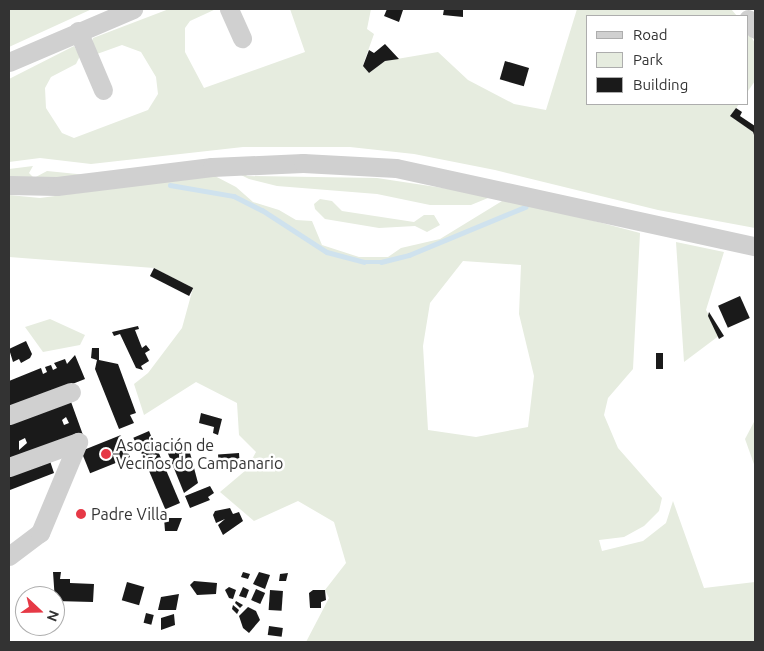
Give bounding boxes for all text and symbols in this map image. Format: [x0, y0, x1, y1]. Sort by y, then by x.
legend [586, 15, 749, 105]
text: Road [633, 26, 668, 43]
text: Park [633, 51, 663, 68]
text: Building [633, 76, 688, 93]
place label: Asociación de Veciños do Campanario [116, 435, 283, 473]
marker: Asociación de Veciños do Campanario [100, 448, 112, 460]
place label: Padre Villa [91, 504, 168, 524]
marker: Padre Villa [75, 508, 87, 520]
north arrow [15, 586, 65, 636]
text: N [44, 608, 62, 624]

